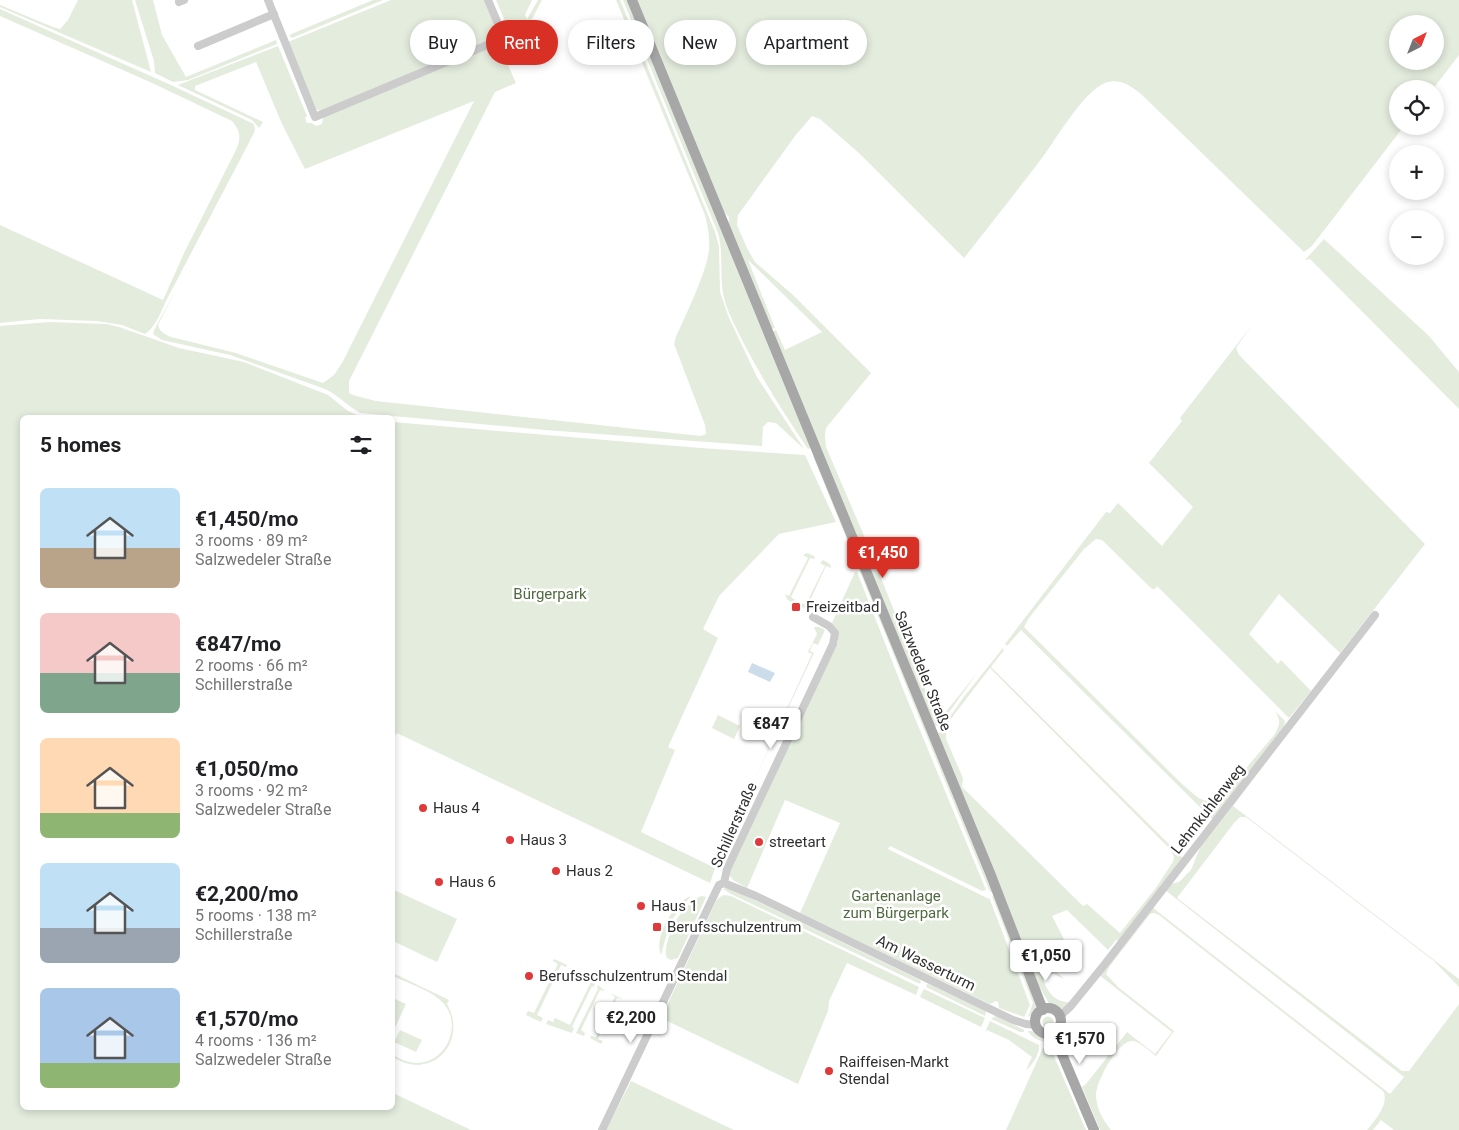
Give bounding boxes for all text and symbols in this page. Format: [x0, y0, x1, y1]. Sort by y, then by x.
north arrow [1389, 15, 1444, 70]
map controls [1389, 15, 1444, 265]
chip: Buy [410, 20, 476, 65]
chip: Rent [486, 20, 558, 65]
chip: Filters [568, 20, 654, 65]
chip: New [664, 20, 736, 65]
chip: Apartment [746, 20, 867, 65]
button: locate [1389, 80, 1444, 135]
button: + [1389, 145, 1444, 200]
button: − [1389, 210, 1444, 265]
icon: filters [347, 431, 375, 459]
text: 5 homes [40, 433, 121, 457]
text: €1,450/mo [195, 507, 298, 531]
icon: home [80, 508, 140, 568]
text: 3 rooms · 89 m² [195, 531, 308, 550]
pin: €1,450 [842, 536, 924, 579]
text: €1,450 [858, 543, 908, 562]
text: Salzwedeler Straße [195, 550, 331, 569]
park label: Bürgerpark [513, 585, 587, 603]
place label: Freizeitbad [806, 598, 880, 616]
marker: Freizeitbad [790, 601, 802, 613]
street label: Salzwedeler Straße [891, 608, 955, 734]
text: €847/mo [195, 632, 281, 656]
icon: home [80, 633, 140, 693]
text: 2 rooms · 66 m² [195, 656, 308, 675]
text: Schillerstraße [195, 675, 293, 694]
pin: €847 [741, 708, 801, 750]
text: €847 [753, 714, 789, 733]
text: €1,050/mo [195, 757, 298, 781]
icon: home [80, 758, 140, 818]
street label: Lehmkuhlenweg [1167, 760, 1249, 858]
street label: Schillerstraße [707, 780, 761, 870]
text: 3 rooms · 92 m² [195, 781, 308, 800]
place label: Haus 4 [433, 799, 481, 817]
text: Salzwedeler Straße [195, 800, 331, 819]
marker: Haus 4 [417, 802, 429, 814]
place label: Haus 3 [520, 831, 567, 849]
place label: streetart [769, 833, 826, 851]
marker: Haus 3 [504, 834, 516, 846]
marker: streetart [753, 836, 765, 848]
place label: Haus 2 [566, 862, 613, 880]
marker: Haus 2 [550, 865, 562, 877]
place label: Haus 6 [449, 873, 496, 891]
marker: Haus 6 [433, 876, 445, 888]
text: €2,200/mo [195, 882, 298, 906]
icon: home [80, 883, 140, 943]
park label: Gartenanlage zum Bürgerpark [843, 887, 949, 922]
place label: Haus 1 [651, 897, 698, 915]
marker: Haus 1 [635, 900, 647, 912]
text: 5 rooms · 138 m² [195, 906, 317, 925]
place label: Berufsschulzentrum [667, 918, 801, 936]
marker: Berufsschulzentrum [651, 921, 663, 933]
text: Schillerstraße [195, 925, 293, 944]
street label: Am Wasserturm [873, 931, 979, 995]
pin: €1,050 [1005, 940, 1087, 982]
text: €1,050 [1021, 946, 1071, 965]
place label: Berufsschulzentrum Stendal [539, 967, 727, 985]
marker: Berufsschulzentrum Stendal [523, 970, 535, 982]
pin: €2,200 [590, 1002, 672, 1044]
text: €1,570/mo [195, 1007, 298, 1031]
icon: home [80, 1008, 140, 1068]
text: €2,200 [606, 1008, 656, 1027]
pin: €1,570 [1039, 1022, 1121, 1065]
text: €1,570 [1055, 1029, 1105, 1048]
text: 4 rooms · 136 m² [195, 1031, 317, 1050]
text: Salzwedeler Straße [195, 1050, 331, 1069]
place label: Raiffeisen-Markt Stendal [839, 1053, 949, 1088]
marker: Raiffeisen-Markt Stendal [823, 1065, 835, 1077]

